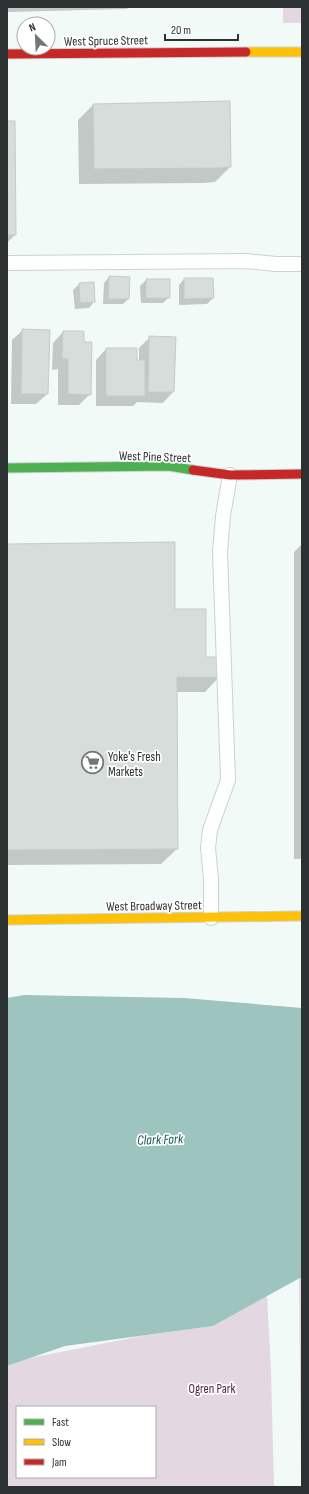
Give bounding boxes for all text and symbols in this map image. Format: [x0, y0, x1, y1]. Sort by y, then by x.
north arrow [16, 16, 56, 56]
scale bar [165, 16, 238, 42]
text: N [27, 20, 38, 34]
text: 20 m [171, 23, 191, 38]
street label: West Spruce Street [64, 32, 148, 50]
street label: West Pine Street [119, 448, 191, 466]
place label: Yoke's Fresh Markets [108, 749, 161, 780]
supermarket icon: Yoke's Fresh Markets [79, 750, 105, 776]
street label: West Broadway Street [106, 897, 202, 915]
water label: Clark Fork [137, 1130, 184, 1149]
park label: Ogren Park [189, 1381, 236, 1397]
legend [16, 1406, 156, 1478]
text: Fast [52, 1415, 69, 1430]
text: Slow [52, 1435, 71, 1450]
text: Jam [51, 1455, 67, 1470]

